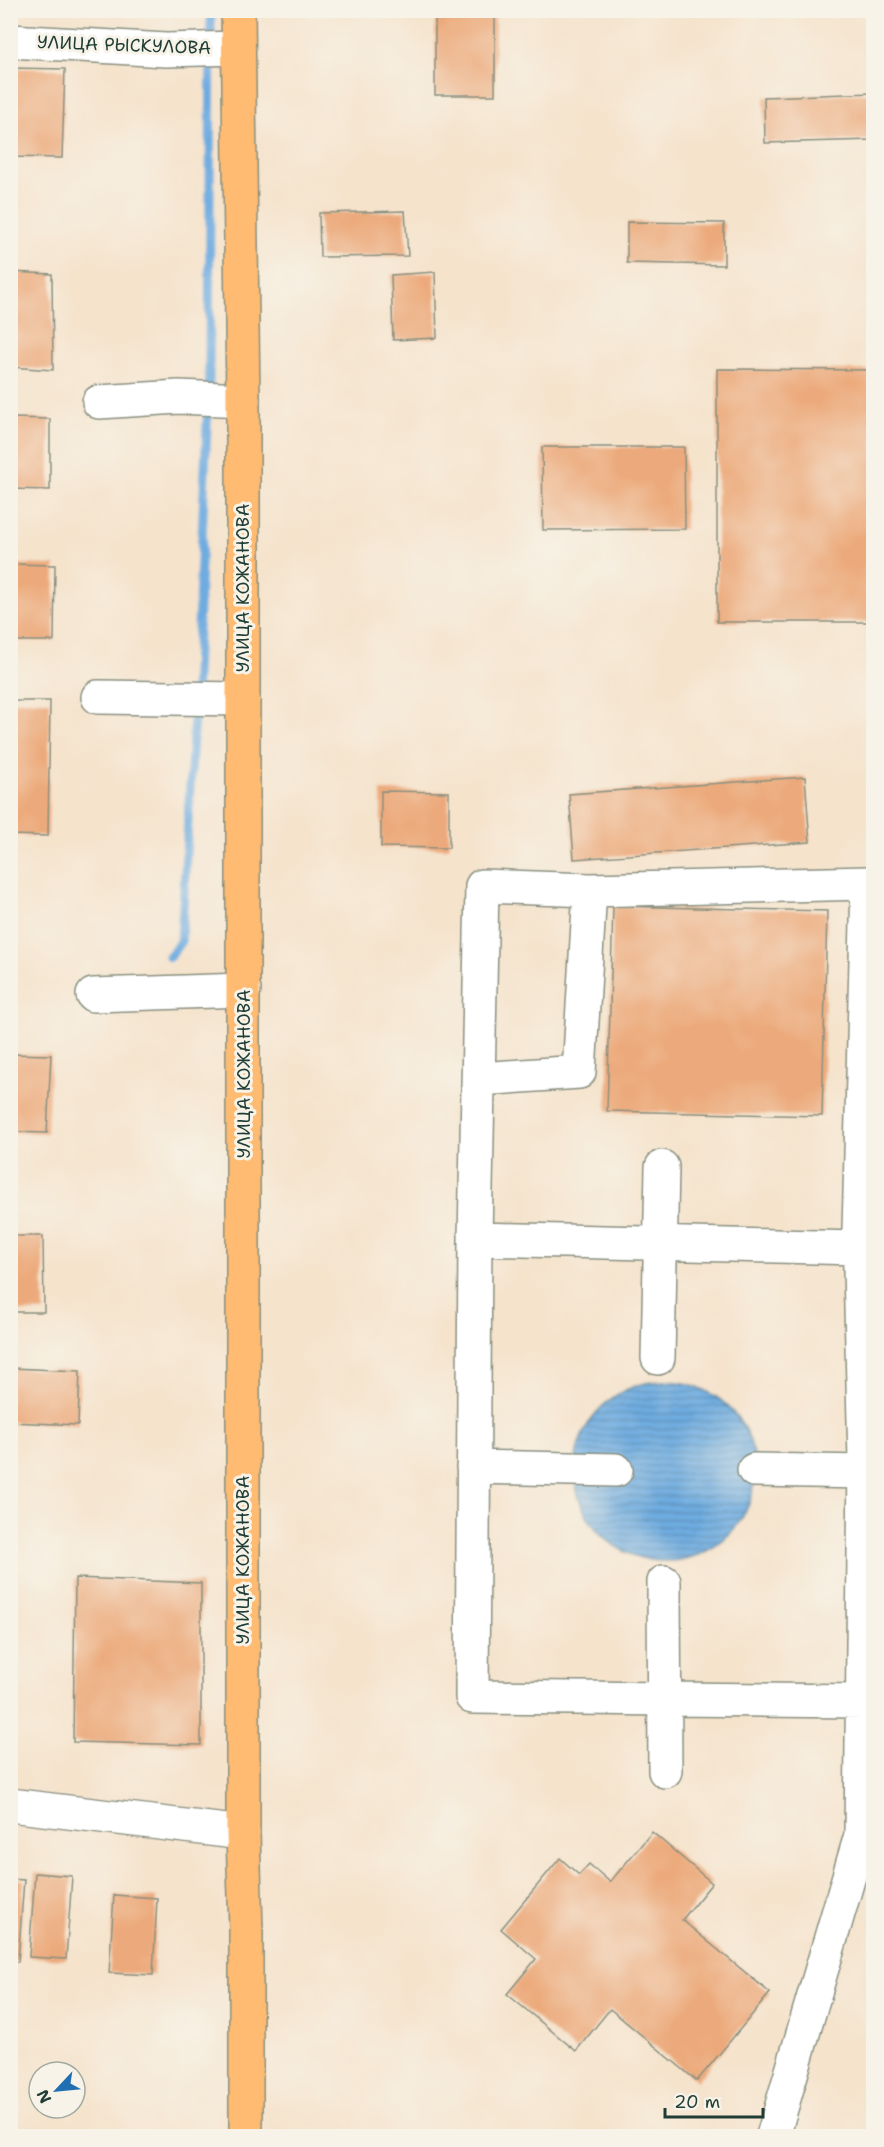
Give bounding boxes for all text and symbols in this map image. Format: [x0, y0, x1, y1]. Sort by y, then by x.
street label: УЛИЦА РЫСКУЛОВА [37, 30, 211, 60]
street label: УЛИЦА КОЖАНОВА [231, 504, 255, 673]
street label: УЛИЦА КОЖАНОВА [232, 990, 256, 1159]
street label: УЛИЦА КОЖАНОВА [231, 1476, 255, 1645]
north arrow [27, 2060, 87, 2120]
scale bar [665, 2081, 762, 2119]
text: N [32, 2086, 56, 2107]
text: 20 m [674, 2090, 720, 2114]

